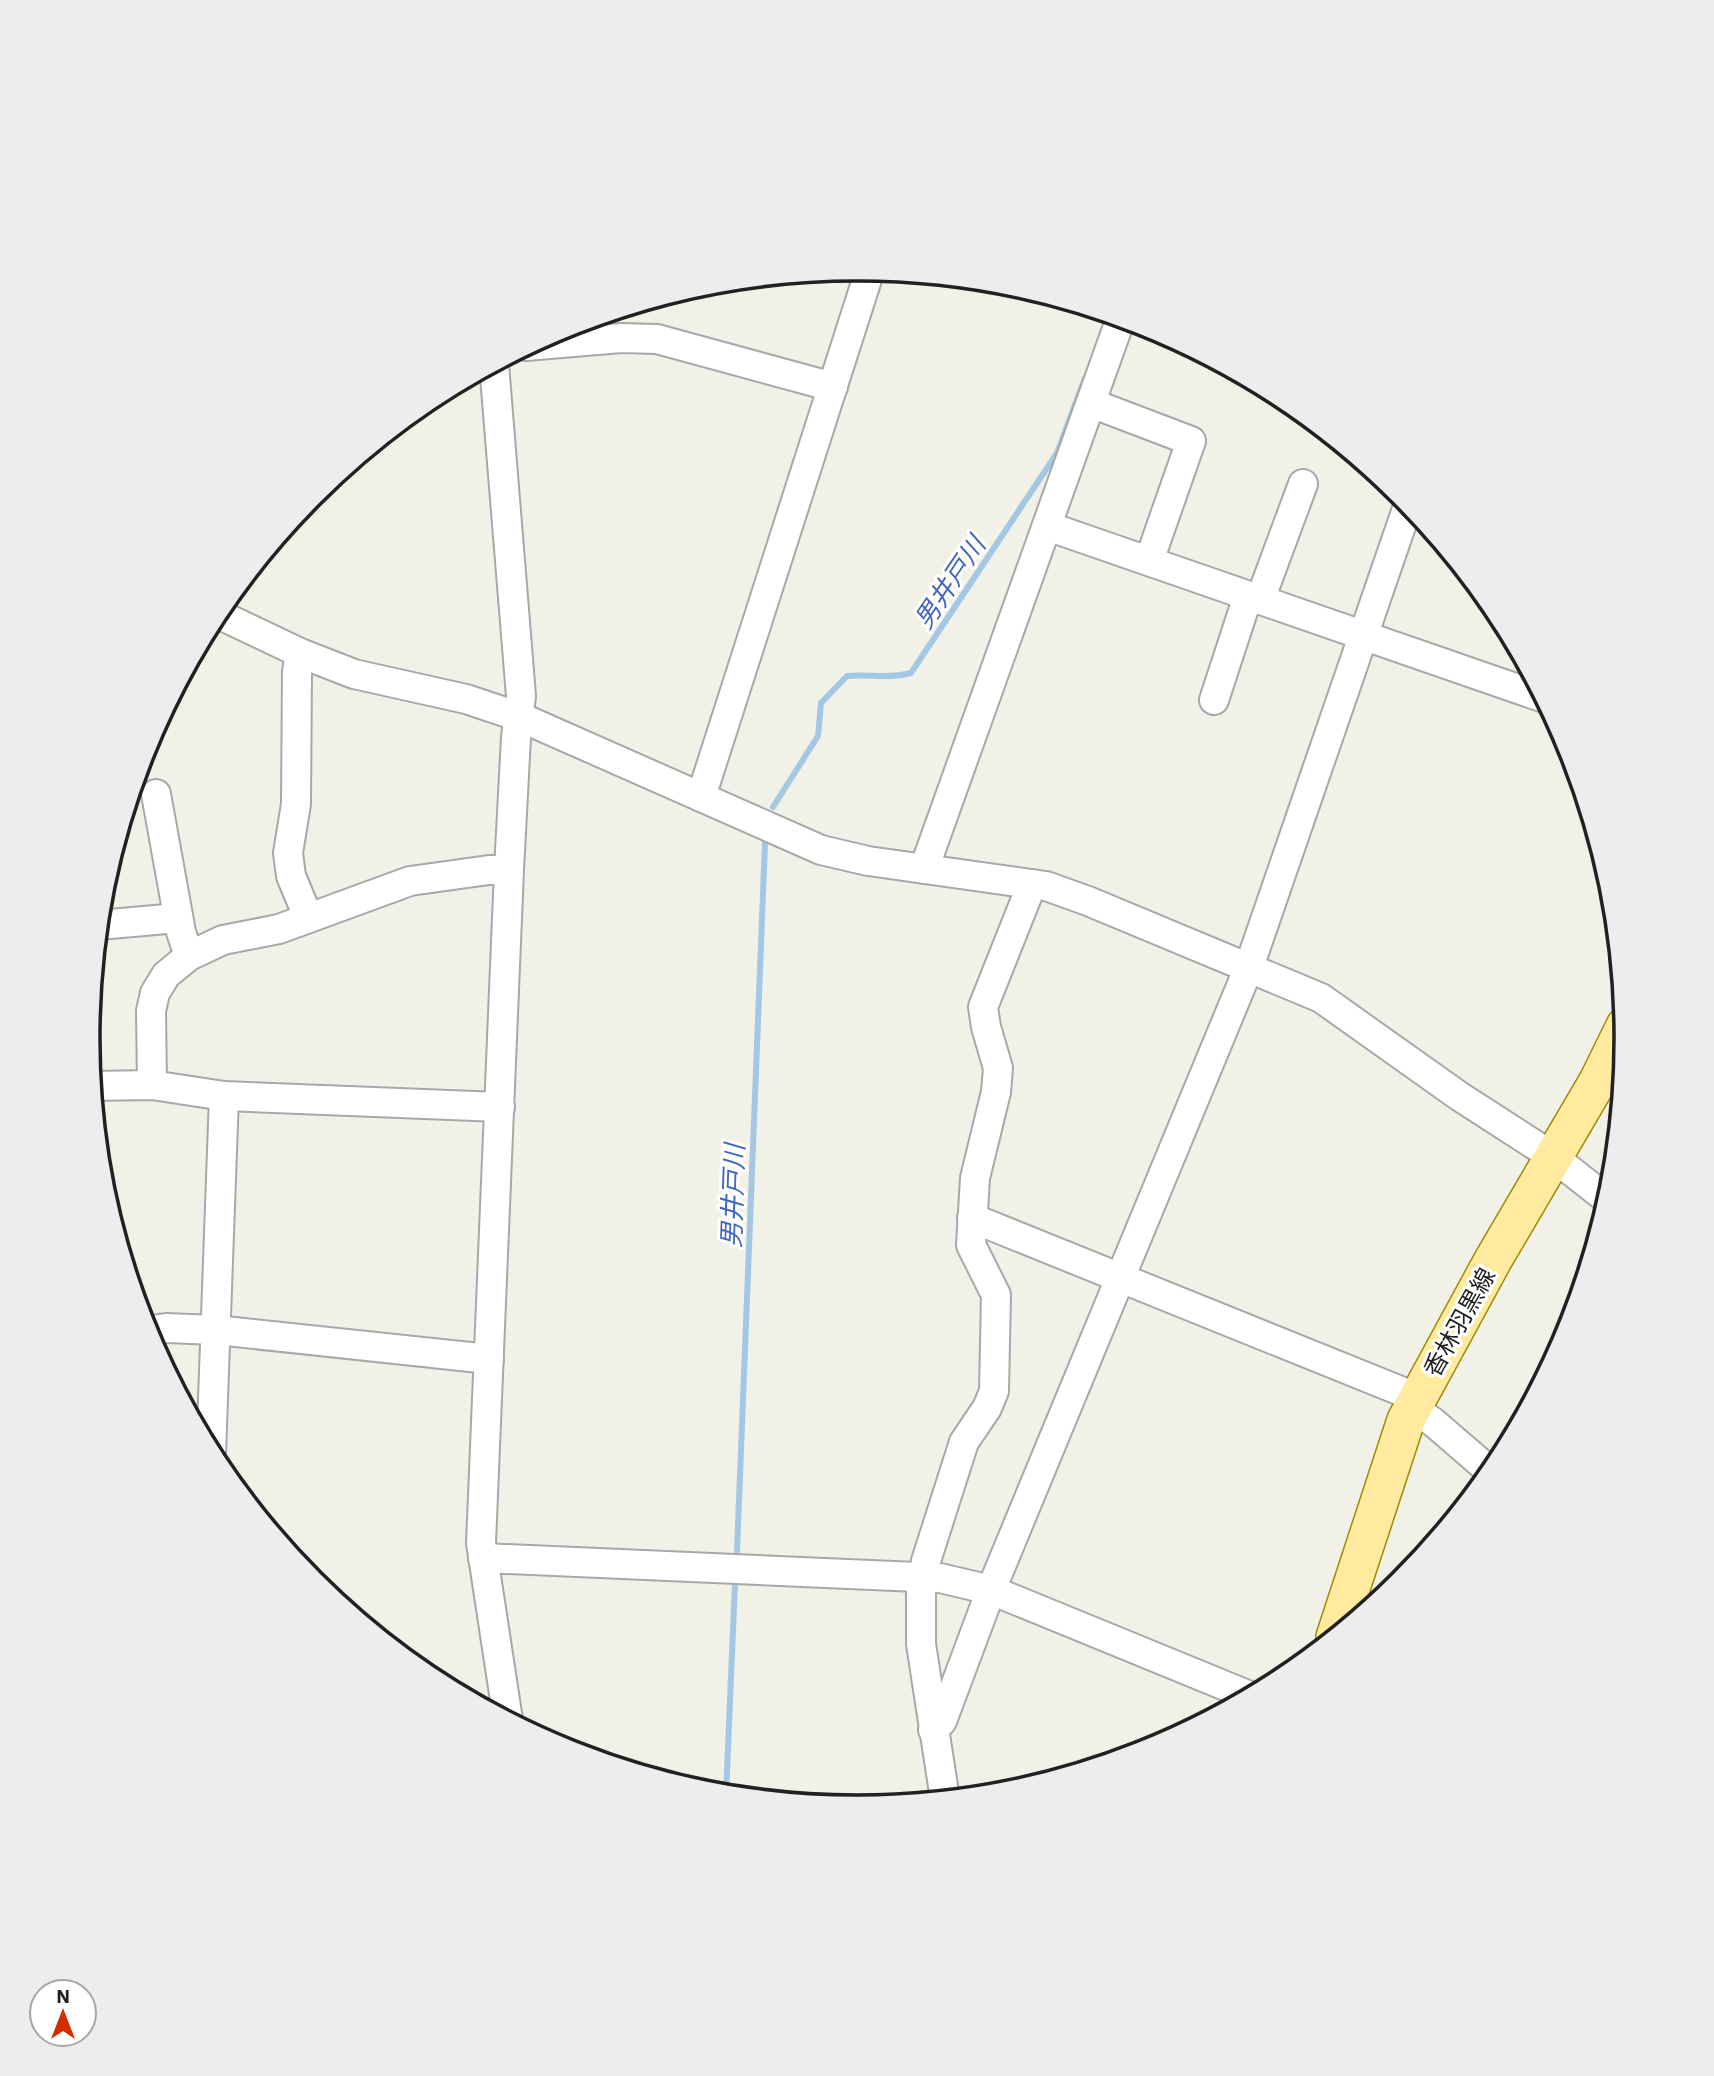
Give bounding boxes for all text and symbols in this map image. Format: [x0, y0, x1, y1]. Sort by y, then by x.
water label: 男井戸川 [906, 527, 994, 635]
water label: 男井戸川 [713, 1140, 751, 1249]
street label: 香林羽黒線 [1416, 1262, 1502, 1382]
north arrow [28, 1978, 98, 2048]
text: N [56, 1984, 70, 2008]

